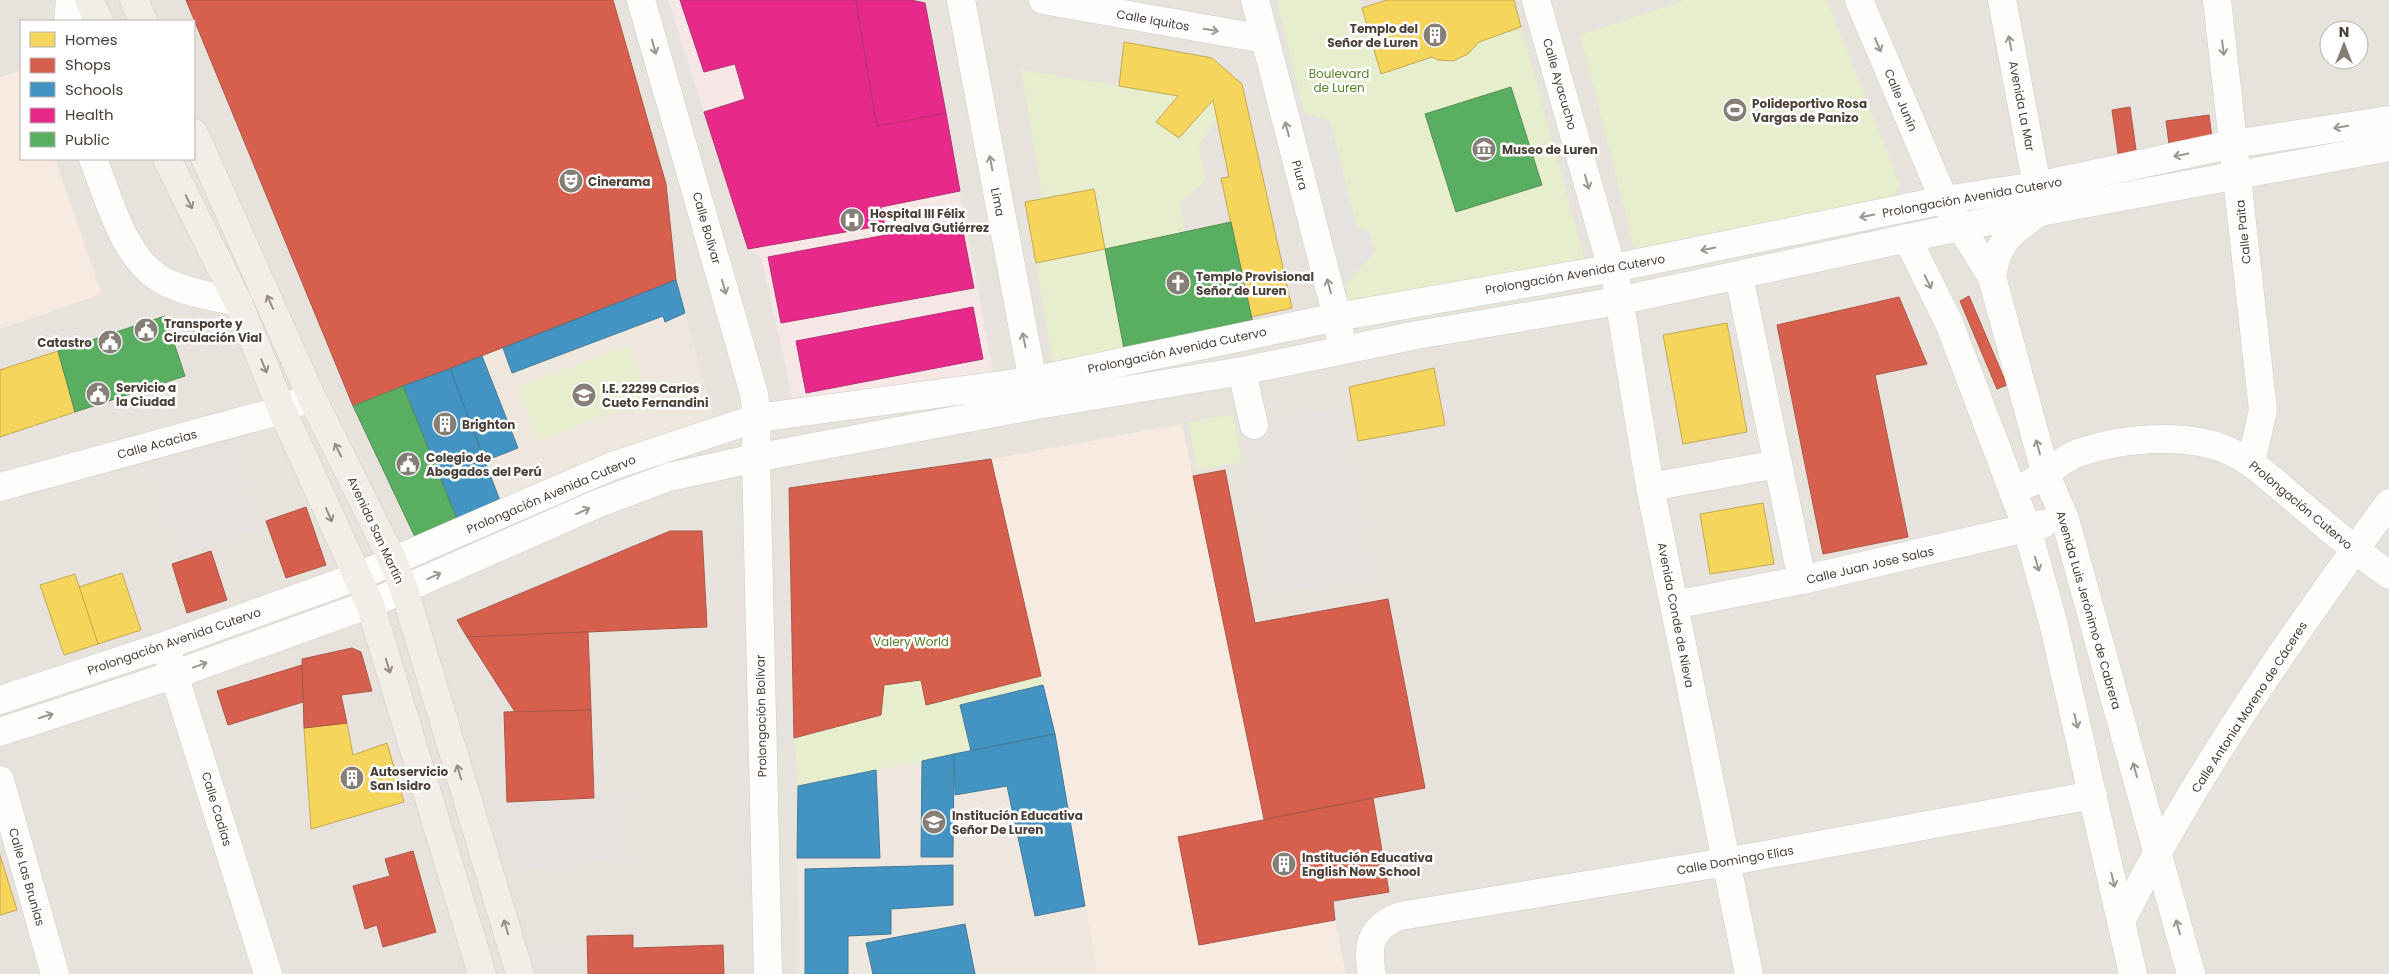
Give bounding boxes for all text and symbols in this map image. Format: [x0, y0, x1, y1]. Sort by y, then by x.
street label: Calle Iquitos [1115, 5, 1191, 35]
legend [20, 20, 195, 160]
place label: Templo del Señor de Luren [1327, 20, 1418, 51]
north arrow [2319, 20, 2369, 70]
building icon: Templo del Señor de Luren [1422, 22, 1448, 48]
text: N [2339, 22, 2349, 42]
one-way arrow [1203, 25, 1219, 35]
text: Homes [65, 29, 118, 50]
street label: Calle Ayacucho [1539, 36, 1581, 132]
one-way arrow [2005, 36, 2015, 52]
one-way arrow [1873, 37, 1883, 52]
one-way arrow [650, 38, 660, 54]
one-way arrow [2218, 40, 2228, 56]
text: Shops [65, 54, 111, 75]
street label: Avenida La Mar [2005, 59, 2039, 153]
park label: Boulevard de Luren [1309, 65, 1369, 96]
street label: Calle Junín [1880, 66, 1922, 134]
text: Schools [65, 79, 123, 100]
place label: Polideportivo Rosa Vargas de Panizo [1752, 95, 1867, 126]
sports icon: Polideportivo Rosa Vargas de Panizo [1722, 97, 1748, 123]
text: Health [65, 104, 114, 125]
one-way arrow [1282, 121, 1292, 137]
one-way arrow [2333, 122, 2349, 132]
text: Public [65, 129, 110, 150]
museum icon: Museo de Luren [1471, 136, 1497, 162]
place label: Museo de Luren [1502, 141, 1598, 158]
one-way arrow [2173, 151, 2189, 160]
one-way arrow [986, 155, 995, 171]
street label: Piura [1288, 158, 1312, 192]
theatre icon: Cinerama [558, 168, 584, 194]
place label: Cinerama [588, 173, 650, 190]
one-way arrow [1583, 173, 1593, 189]
street label: Prolongación Avenida Cutervo [1881, 173, 2064, 221]
street label: Lima [987, 186, 1009, 218]
street label: Calle Bolívar [689, 190, 726, 267]
one-way arrow [184, 195, 194, 210]
street label: Calle Paita [2231, 199, 2255, 265]
place label: Hospital III Félix Torrealva Gutiérrez [870, 205, 989, 236]
hospital icon: Hospital III Félix Torrealva Gutiérrez [839, 207, 865, 233]
one-way arrow [1859, 212, 1875, 221]
one-way arrow [1700, 245, 1716, 254]
street label: Prolongación Avenida Cutervo [1484, 250, 1667, 298]
place label: Templo Provisional Señor de Luren [1196, 268, 1314, 299]
church icon: Templo Provisional Señor de Luren [1165, 270, 1191, 296]
one-way arrow [1924, 274, 1933, 289]
one-way arrow [1324, 278, 1333, 294]
one-way arrow [719, 279, 729, 295]
one-way arrow [264, 295, 274, 310]
place label: Transporte y Circulación Vial [164, 315, 262, 346]
public building icon: Transporte y Circulación Vial [133, 317, 159, 343]
street label: Prolongación Avenida Cutervo [1086, 323, 1268, 377]
public building icon: Catastro [97, 329, 123, 355]
one-way arrow [1019, 332, 1029, 348]
place label: Catastro [37, 334, 92, 351]
one-way arrow [260, 358, 269, 373]
place label: Servicio a la Ciudad [116, 379, 176, 410]
place label: I.E. 22299 Carlos Cueto Fernandini [602, 380, 708, 411]
public building icon: Servicio a la Ciudad [85, 381, 111, 407]
school or university icon: I.E. 22299 Carlos Cueto Fernandini [571, 382, 597, 408]
building icon: Brighton [432, 411, 458, 437]
place label: Brighton [462, 416, 515, 433]
street label: Calle Acacias [115, 425, 199, 463]
one-way arrow [2033, 440, 2042, 456]
one-way arrow [333, 443, 342, 458]
place label: Colegio de Abogados del Perú [426, 449, 542, 480]
street label: Prolongación Avenida Cutervo [464, 450, 639, 537]
public building icon: Colegio de Abogados del Perú [395, 451, 421, 477]
street label: Prolongación Cutervo [2246, 457, 2357, 554]
street label: Avenida San Martín [344, 474, 408, 586]
one-way arrow [575, 505, 590, 515]
one-way arrow [324, 507, 334, 522]
street label: Avenida Luis Jerónimo de Cabrera [2052, 509, 2126, 711]
street label: Avenida Conde de Nieva [1654, 541, 1698, 689]
street label: Calle Juan Jose Salas [1805, 542, 1935, 588]
one-way arrow [2032, 555, 2042, 571]
one-way arrow [426, 570, 441, 580]
street label: Prolongación Avenida Cutervo [85, 603, 263, 679]
street label: Calle Antonia Moreno de Cáceres [2187, 618, 2311, 796]
park label: Valery World [873, 633, 949, 650]
street label: Prolongación Bolívar [751, 654, 771, 777]
one-way arrow [384, 657, 394, 673]
one-way arrow [192, 660, 208, 669]
one-way arrow [38, 711, 54, 721]
one-way arrow [2072, 713, 2081, 729]
place label: Autoservicio San Isidro [370, 763, 449, 794]
one-way arrow [2130, 763, 2139, 779]
one-way arrow [454, 764, 464, 780]
building icon: Autoservicio San Isidro [339, 765, 365, 791]
street label: Calle Cadias [198, 770, 236, 848]
place label: Institución Educativa Señor De Luren [952, 807, 1083, 838]
school or university icon: Institución Educativa Señor De Luren [921, 809, 947, 835]
street label: Calle Las Brunias [5, 826, 49, 928]
street label: Calle Domingo Elías [1675, 841, 1795, 879]
place label: Institución Educativa English Now School [1302, 849, 1433, 880]
building icon: Institución Educativa English Now School [1271, 851, 1297, 877]
one-way arrow [2109, 871, 2118, 887]
one-way arrow [2173, 919, 2182, 935]
one-way arrow [501, 920, 511, 936]

